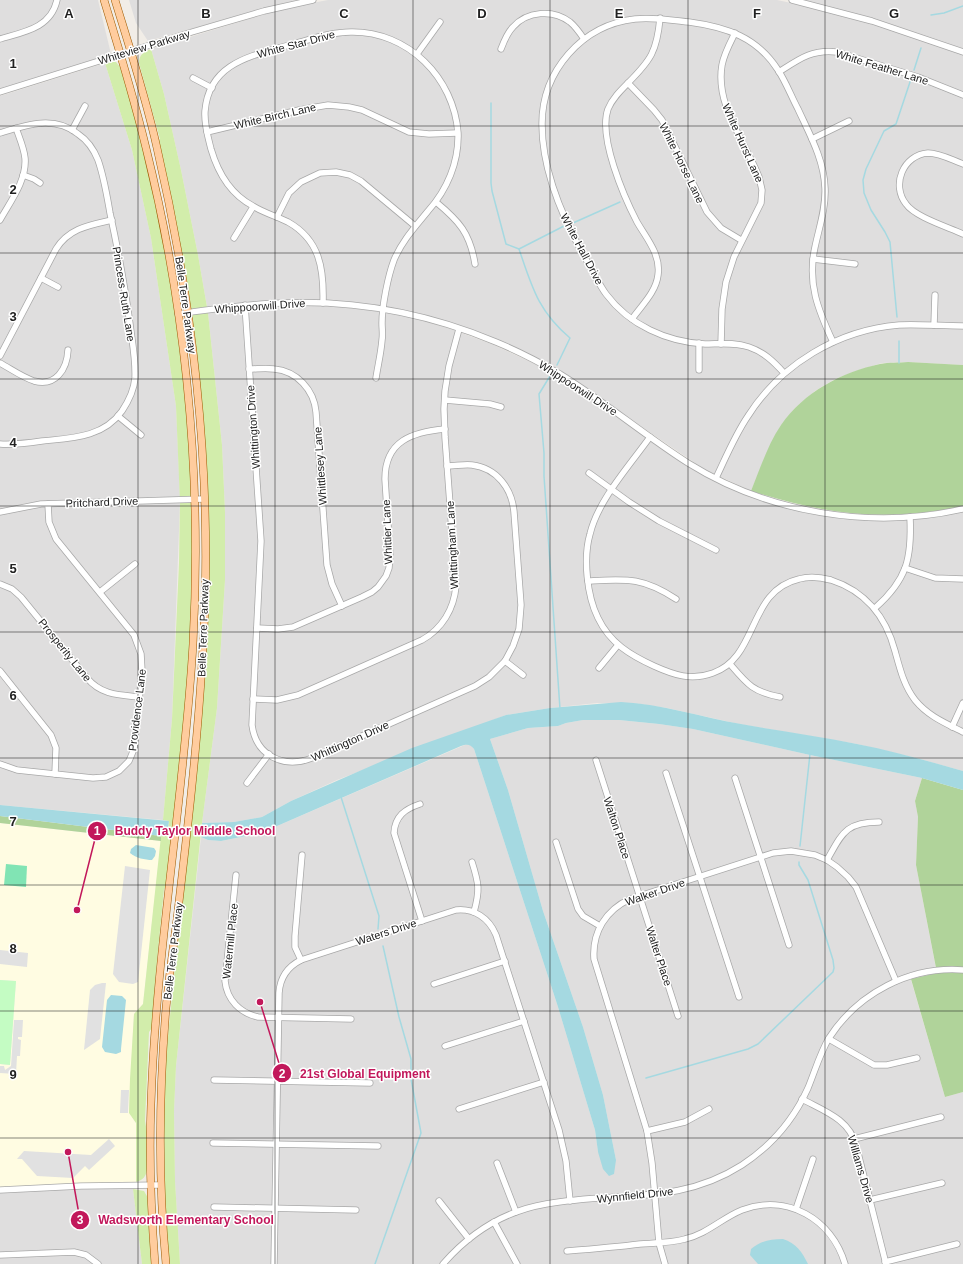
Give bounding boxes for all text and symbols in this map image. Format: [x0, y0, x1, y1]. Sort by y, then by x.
text: A [64, 6, 74, 21]
text: B [201, 6, 211, 21]
text: C [339, 6, 349, 21]
text: D [477, 6, 487, 21]
text: E [615, 6, 624, 21]
text: F [753, 6, 761, 21]
text: G [889, 6, 899, 21]
street label: Whiteview Parkway [97, 27, 192, 67]
street label: White Star Drive [256, 28, 336, 60]
street label: White Feather Lane [834, 47, 930, 87]
text: 1 [9, 56, 17, 71]
street label: White Birch Lane [233, 101, 317, 131]
street label: White Hurst Lane [720, 102, 766, 184]
street label: White Horse Lane [657, 121, 707, 205]
text: 2 [9, 182, 17, 197]
street label: White Hall Drive [558, 211, 606, 287]
street label: Princess Ruth Lane [111, 246, 137, 342]
street label: Belle Terre Parkway [173, 256, 199, 355]
street label: Whippoorwill Drive [214, 297, 306, 315]
text: 3 [9, 309, 17, 324]
street label: Whippoorwill Drive [537, 358, 619, 418]
street label: Whittington Drive [244, 385, 262, 469]
street label: Whittlesey Lane [311, 427, 329, 505]
text: 4 [9, 435, 17, 450]
street label: Pritchard Drive [65, 495, 139, 509]
street label: Whittier Lane [380, 499, 394, 565]
street label: Whittingham Lane [444, 500, 460, 590]
text: 5 [9, 561, 17, 576]
street label: Belle Terre Parkway [195, 579, 211, 677]
street label: Prosperity Lane [36, 616, 94, 684]
street label: Providence Lane [126, 668, 148, 752]
text: 6 [9, 688, 17, 703]
street label: Whittington Drive [309, 718, 391, 764]
street label: Walton Place [601, 796, 633, 860]
text: 7 [9, 814, 17, 829]
callout: Buddy Taylor Middle School [87, 819, 284, 843]
text: 1 [94, 824, 101, 838]
text: Buddy Taylor Middle School [115, 824, 275, 838]
street label: Walker Drive [623, 876, 687, 908]
street label: Belle Terre Parkway [161, 901, 185, 1000]
street label: Watermill Place [220, 903, 240, 979]
street label: Waters Drive [354, 917, 418, 947]
street label: Walter Place [644, 925, 674, 987]
text: 8 [9, 941, 17, 956]
callout: 21st Global Equipment [272, 1061, 438, 1085]
text: 9 [9, 1067, 17, 1082]
text: 2 [279, 1067, 286, 1081]
text: 21st Global Equipment [300, 1067, 430, 1081]
street label: Williams Drive [846, 1134, 876, 1204]
street label: Wynnfield Drive [596, 1185, 674, 1205]
callout: Wadsworth Elementary School [70, 1208, 281, 1232]
text: 3 [77, 1213, 84, 1227]
text: Wadsworth Elementary School [98, 1213, 274, 1227]

